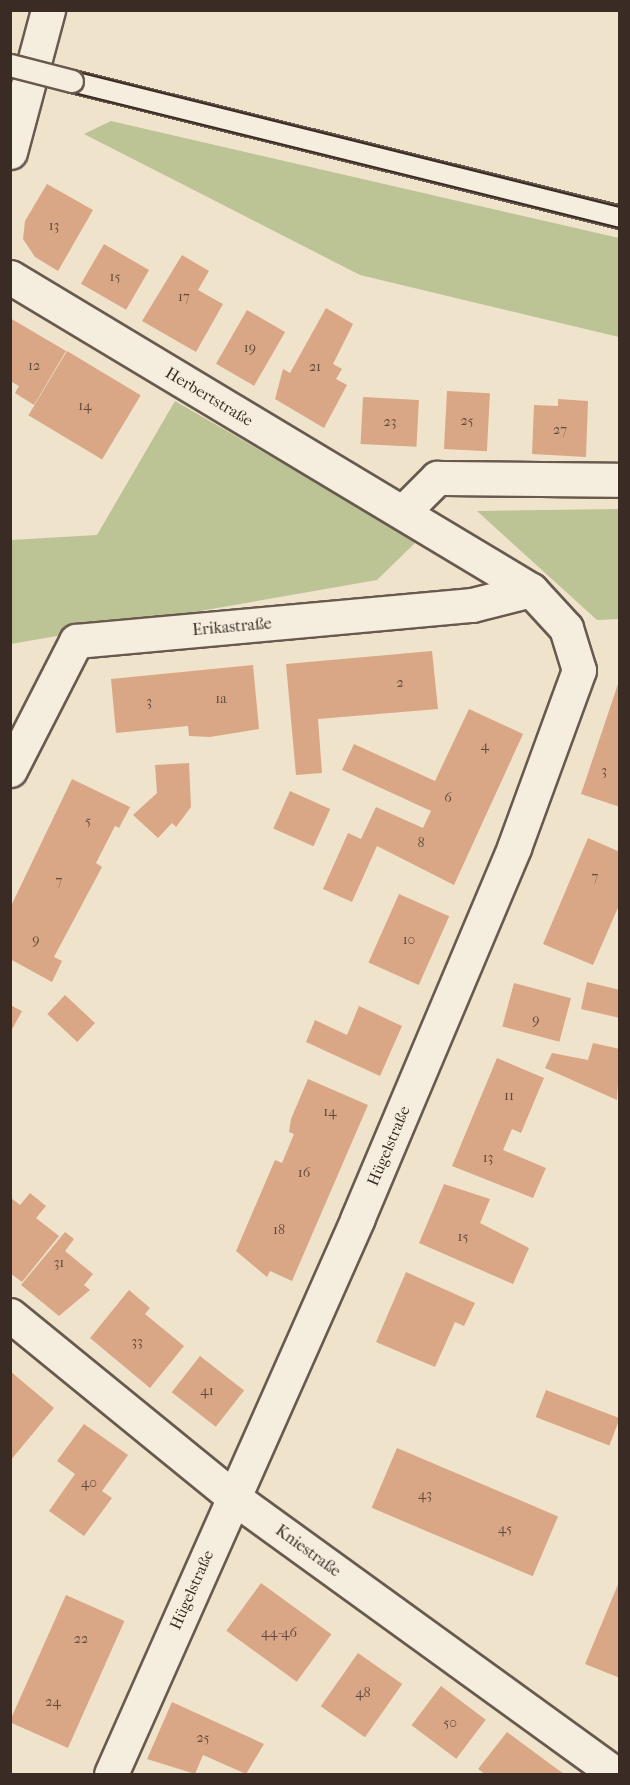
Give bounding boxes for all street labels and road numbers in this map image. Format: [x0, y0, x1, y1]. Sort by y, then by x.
street label: Herbertstraße [162, 363, 256, 431]
street label: Erikastraße [192, 614, 272, 640]
street label: Hügelstraße [364, 1103, 414, 1189]
street label: Kniestraße [272, 1521, 344, 1581]
street label: Hügelstraße [166, 1547, 218, 1633]

